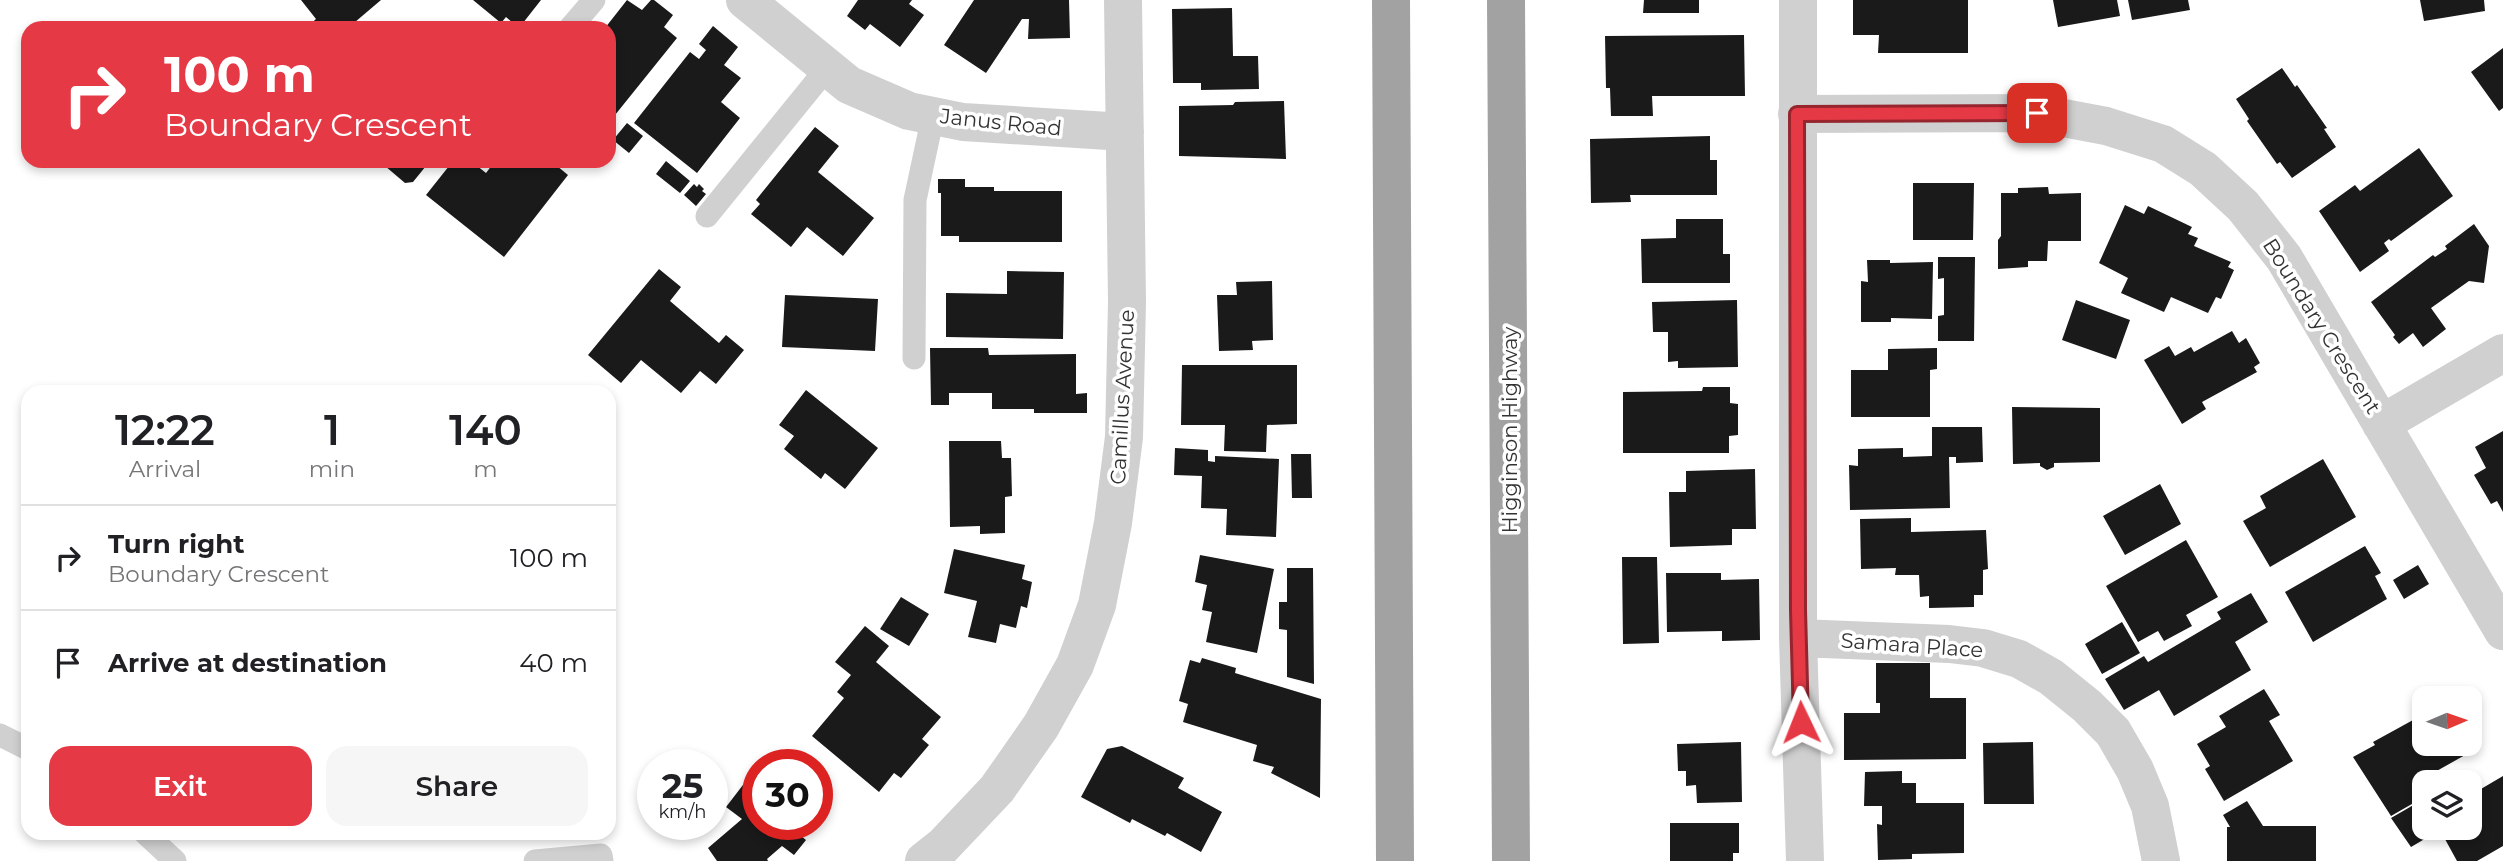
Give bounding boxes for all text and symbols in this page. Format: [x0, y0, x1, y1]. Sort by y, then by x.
text: 100 m [164, 45, 315, 104]
icon: right [49, 49, 140, 140]
pin [2007, 83, 2067, 143]
icon: arrive [2018, 94, 2056, 132]
street label: Janus Road [938, 103, 1063, 141]
text: Boundary Crescent [164, 105, 472, 144]
street label: Boundary Crescent [2258, 234, 2386, 418]
street label: Camillus Avenue [1105, 309, 1139, 485]
street label: Higginson Highway [1497, 326, 1522, 533]
text: 12:22 [115, 404, 215, 456]
text: 1 [324, 404, 340, 456]
text: 140 [449, 404, 522, 456]
text: Arrival [129, 455, 201, 483]
text: min [309, 455, 355, 483]
text: m [473, 455, 498, 483]
text: Turn right [108, 528, 244, 560]
icon: right [49, 539, 87, 577]
text: 100 m [510, 542, 588, 574]
text: Boundary Crescent [108, 560, 329, 588]
street label: Samara Place [1840, 628, 1984, 662]
icon: arrive [49, 644, 87, 682]
text: Arrive at destination [108, 647, 387, 679]
text: 40 m [519, 647, 588, 679]
position arrow [1764, 685, 1838, 759]
north arrow [2412, 686, 2482, 756]
map controls [2412, 686, 2482, 840]
button: Exit [49, 746, 312, 826]
button: Share [326, 746, 588, 826]
speed limit sign: 30 [742, 749, 833, 840]
text: 25 [662, 764, 703, 807]
button: layers [2412, 770, 2482, 840]
text: km/h [658, 801, 707, 823]

